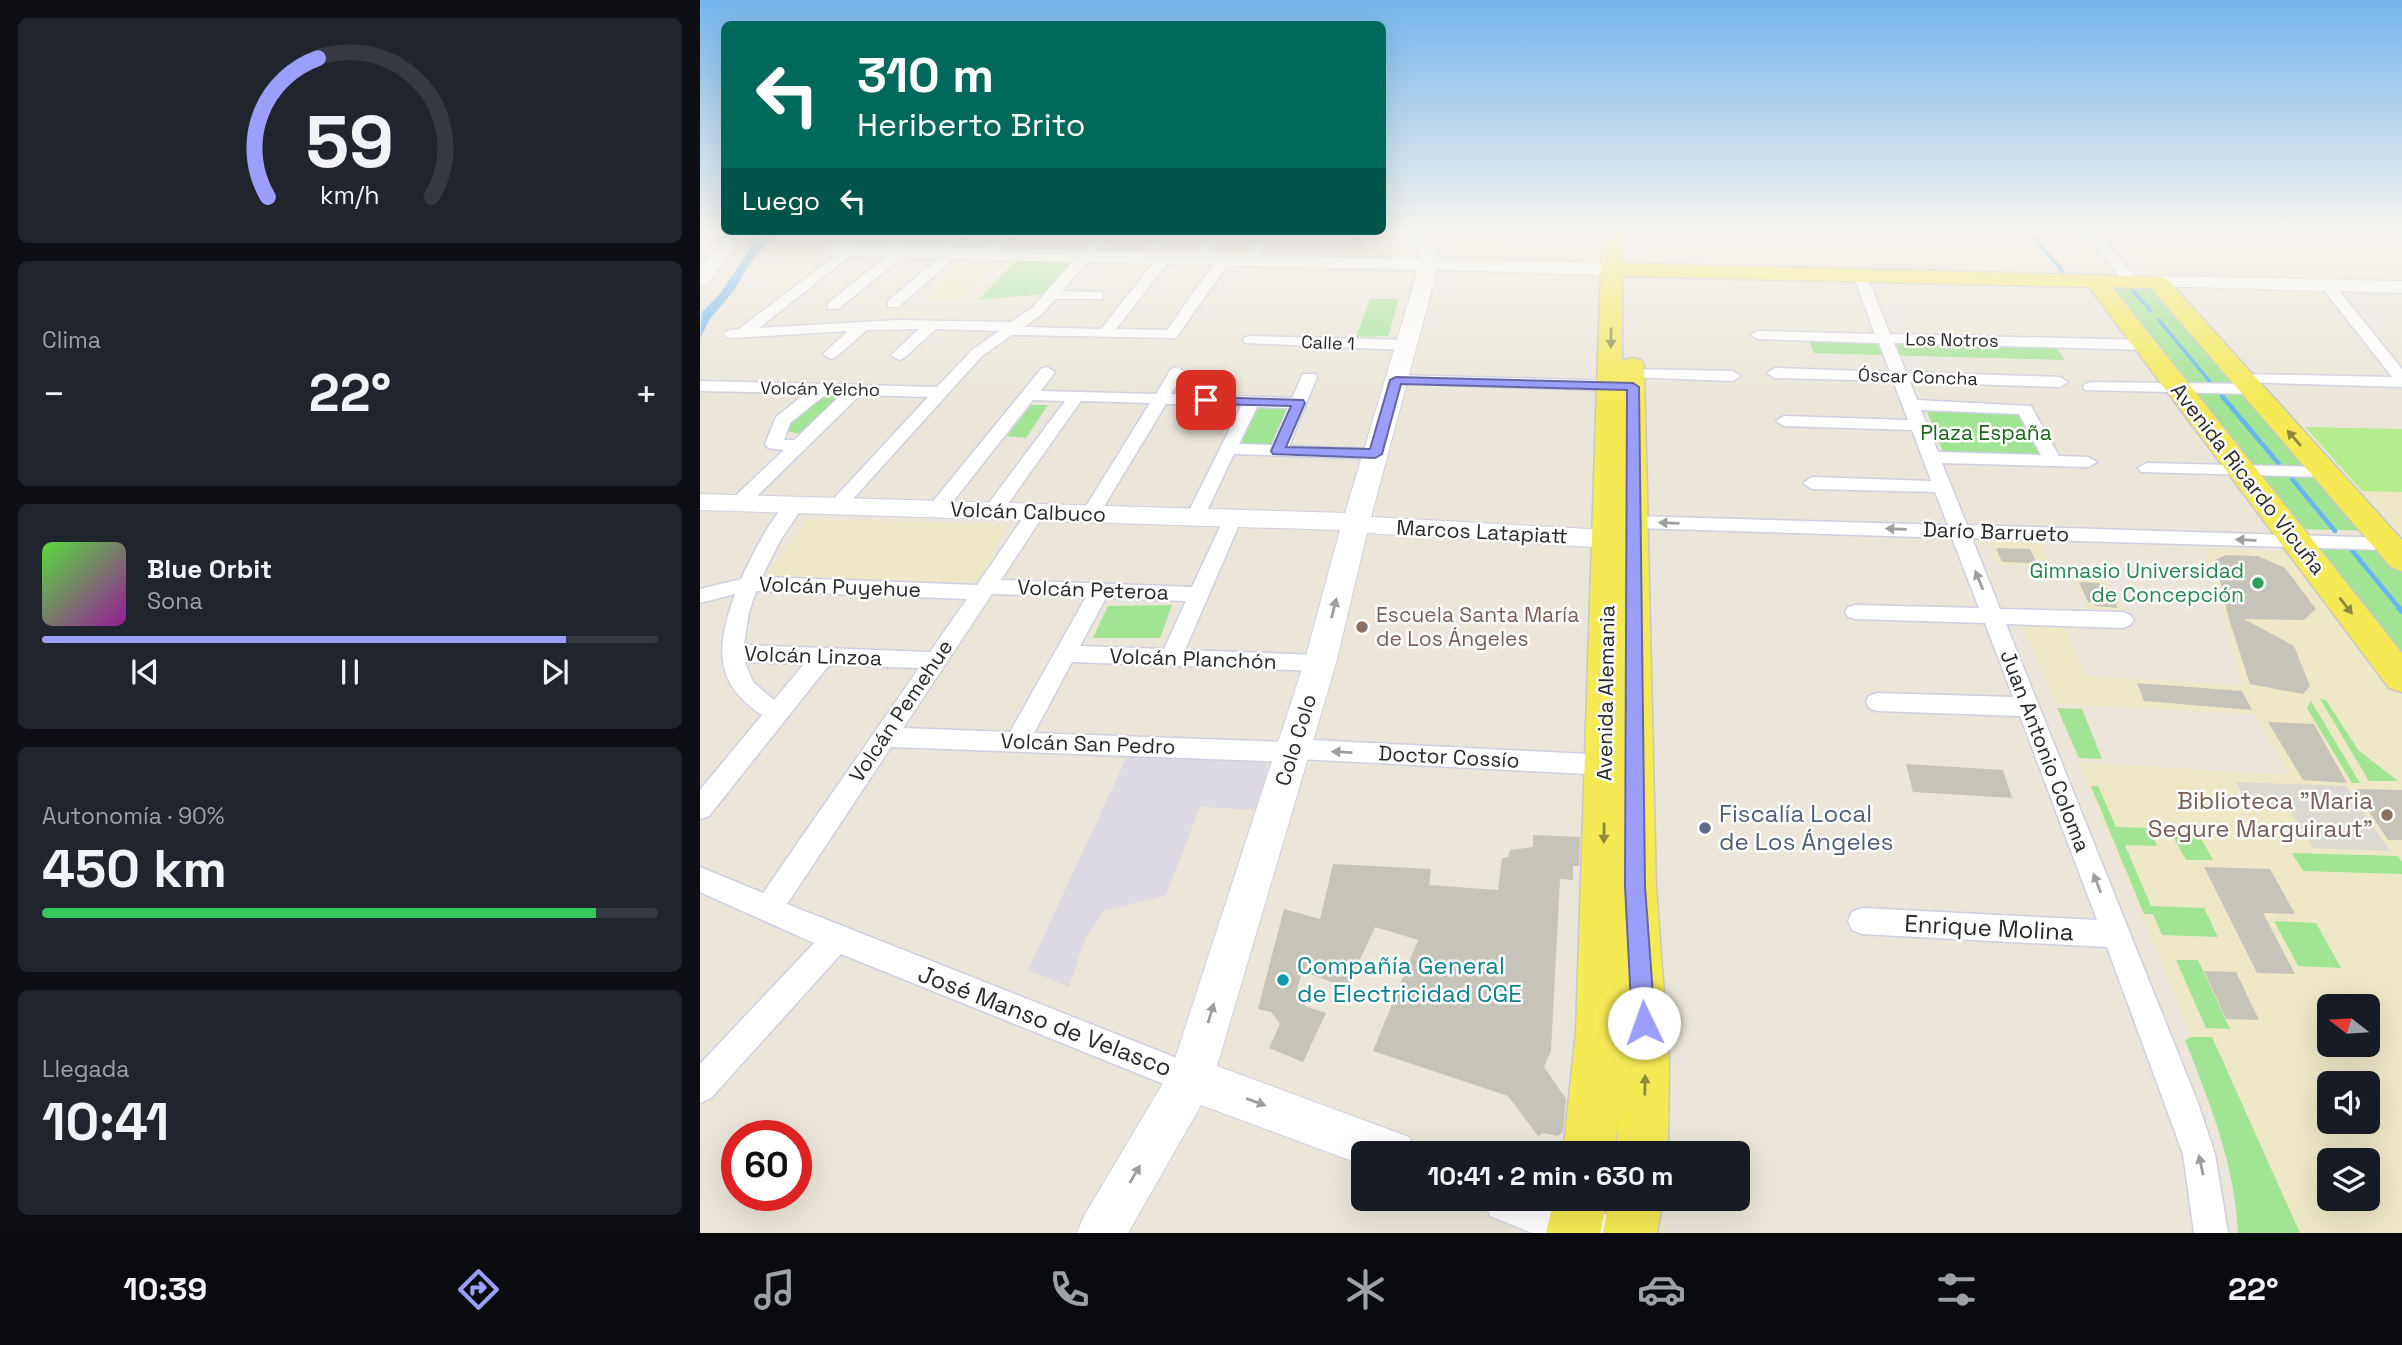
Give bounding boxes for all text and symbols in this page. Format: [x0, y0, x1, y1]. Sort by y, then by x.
text: 310 m [857, 44, 994, 106]
icon: left [742, 49, 833, 140]
text: 59 [306, 95, 394, 188]
text: Heriberto Brito [857, 105, 1086, 145]
text: km/h [320, 178, 380, 210]
icon: left [834, 182, 872, 220]
text: Luego [742, 184, 820, 218]
text: Clima [42, 325, 101, 355]
one-way arrow [1605, 327, 1617, 349]
street label: Los Notros [1905, 327, 1999, 352]
street label: Calle 1 [1301, 330, 1355, 355]
text: 22° [309, 360, 391, 426]
street label: Óscar Concha [1858, 363, 1978, 390]
text: − [42, 370, 66, 418]
text: + [634, 370, 658, 418]
pin [1176, 370, 1236, 430]
street label: Volcán Yelcho [760, 376, 880, 401]
street label: Avenida Ricardo Vicuña [2165, 377, 2332, 580]
icon: arrive [1187, 381, 1225, 419]
park label: Plaza España [1920, 419, 2052, 446]
one-way arrow [2287, 429, 2302, 446]
street label: Volcán Calbuco [950, 495, 1106, 528]
street label: Marcos Latapiatt [1396, 514, 1568, 549]
street label: Darío Barrueto [1922, 515, 2070, 548]
one-way arrow [1658, 517, 1680, 529]
one-way arrow [1885, 523, 1907, 535]
one-way arrow [2235, 534, 2257, 545]
text: Blue Orbit [147, 552, 272, 586]
place label: Gimnasio Universidad de Concepción [2029, 557, 2244, 608]
one-way arrow [1973, 569, 1984, 590]
street label: Volcán Puyehue [759, 570, 921, 603]
street label: Volcán Peteroa [1017, 573, 1169, 606]
marker: Gimnasio Universidad de Concepción [2250, 575, 2266, 591]
text: Sona [147, 586, 203, 616]
one-way arrow [2339, 596, 2354, 614]
one-way arrow [1329, 597, 1340, 619]
place label: Escuela Santa María de Los Ángeles [1376, 601, 1579, 652]
street label: Avenida Alemania [1590, 605, 1621, 781]
marker: Escuela Santa María de Los Ángeles [1354, 619, 1370, 635]
street label: Volcán Pemehue [843, 634, 958, 787]
street label: Volcán Linzoa [743, 640, 883, 671]
street label: Volcán Planchón [1109, 642, 1277, 675]
street label: Juan Antonio Coloma [1995, 646, 2096, 856]
icon: previous [126, 653, 164, 691]
icon: pause [331, 653, 369, 691]
icon: next [536, 653, 574, 691]
street label: Colo Colo [1269, 691, 1322, 789]
street label: Volcán San Pedro [1000, 727, 1176, 760]
street label: Doctor Cossío [1378, 739, 1520, 774]
one-way arrow [1330, 746, 1352, 757]
place label: Biblioteca "Maria Segure Marguiraut" [2148, 785, 2373, 844]
place label: Fiscalía Local de Los Ángeles [1719, 798, 1893, 857]
text: Autonomía · 90% [42, 801, 225, 831]
marker: Biblioteca "Maria Segure Marguiraut" [2379, 807, 2395, 823]
marker: Fiscalía Local de Los Ángeles [1697, 820, 1713, 836]
one-way arrow [1599, 822, 1610, 844]
text: 450 km [42, 836, 227, 902]
one-way arrow [2091, 873, 2102, 894]
street label: Enrique Molina [1904, 908, 2075, 947]
place label: Compañía General de Electricidad CGE [1297, 950, 1522, 1009]
street label: José Manso de Velasco [914, 958, 1177, 1083]
marker: Compañía General de Electricidad CGE [1275, 972, 1291, 988]
position arrow [1607, 986, 1681, 1060]
north arrow [2317, 994, 2380, 1057]
map controls [2317, 994, 2380, 1211]
one-way arrow [1207, 1003, 1217, 1024]
text: Llegada [42, 1054, 130, 1084]
button: sound [2317, 1071, 2380, 1134]
one-way arrow [1639, 1074, 1651, 1096]
text: 10:41 [42, 1089, 169, 1155]
one-way arrow [1245, 1097, 1266, 1108]
speed limit sign: 60 [721, 1120, 812, 1211]
button: layers [2317, 1148, 2380, 1211]
one-way arrow [2195, 1154, 2206, 1176]
text: 10:41 · 2 min · 630 m [1427, 1159, 1674, 1193]
one-way arrow [1129, 1164, 1141, 1183]
icon: directions [454, 1265, 503, 1314]
icon: music [750, 1265, 799, 1314]
icon: phone [1045, 1265, 1094, 1314]
icon: climate [1341, 1265, 1390, 1314]
icon: car [1637, 1265, 1686, 1314]
icon: filters [1932, 1265, 1981, 1314]
text: 10:39 [123, 1269, 207, 1309]
text: 22° [2228, 1269, 2279, 1309]

